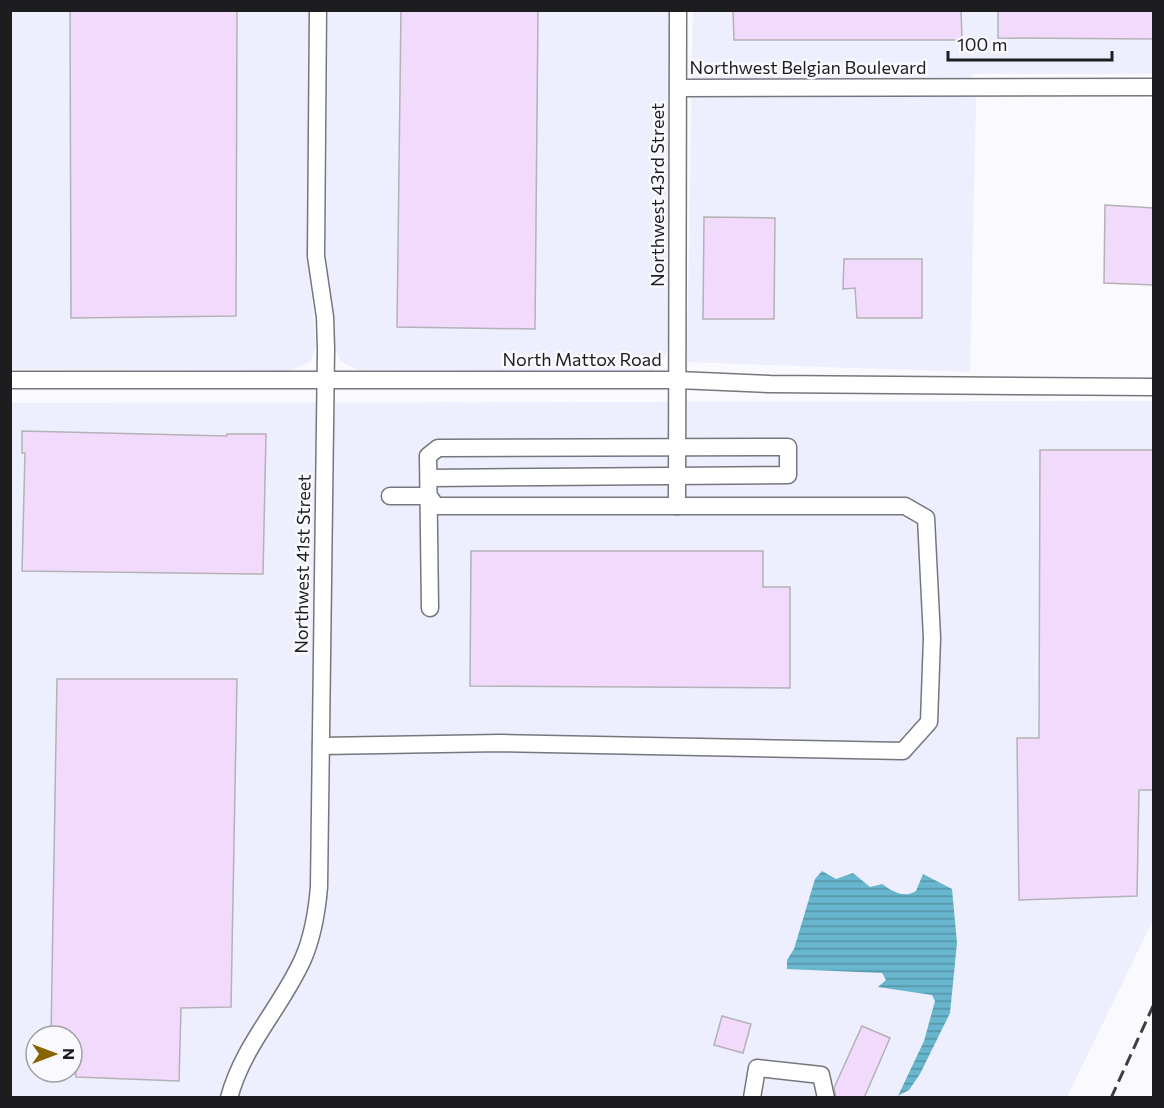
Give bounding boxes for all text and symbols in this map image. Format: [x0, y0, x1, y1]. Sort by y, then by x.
scale bar [948, 24, 1112, 62]
text: 100 m [957, 33, 1007, 55]
street label: Northwest Belgian Boulevard [690, 56, 926, 78]
street label: Northwest 43rd Street [646, 103, 668, 287]
street label: North Mattox Road [502, 348, 662, 370]
street label: Northwest 41st Street [289, 474, 315, 654]
north arrow [24, 1024, 84, 1084]
text: N [60, 1048, 79, 1060]

